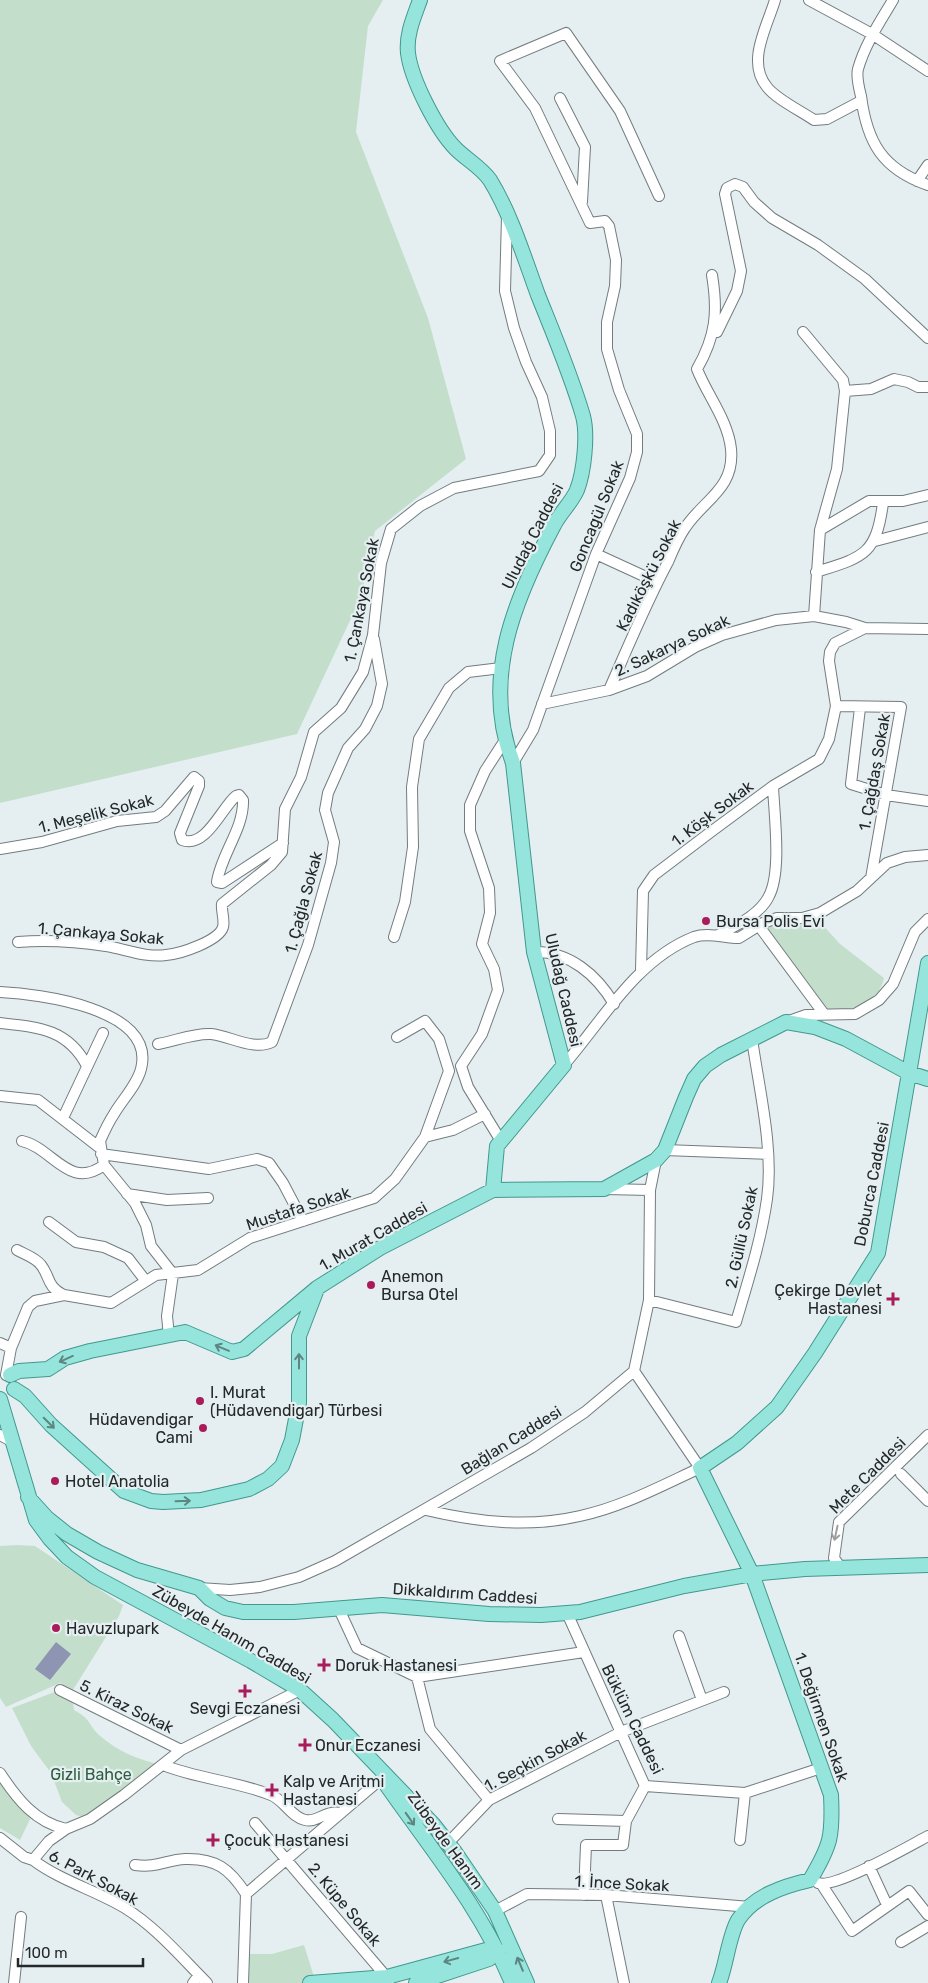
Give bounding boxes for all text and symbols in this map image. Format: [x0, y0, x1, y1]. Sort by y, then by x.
street label: Goncagül Sokak [565, 457, 628, 575]
street label: Uludağ Caddesi [498, 480, 567, 592]
street label: Kadıköşkü Sokak [612, 515, 685, 634]
street label: 1. Çankaya Sokak [340, 536, 383, 664]
street label: 2. Sakarya Sokak [612, 610, 733, 680]
street label: 1. Çağdaş Sokak [855, 711, 894, 832]
street label: 1. Köşk Sokak [668, 776, 758, 850]
street label: 1. Meşelik Sokak [37, 790, 156, 837]
street label: 1. Çağla Sokak [281, 848, 326, 955]
place label: Bursa Polis Evi [716, 912, 825, 931]
marker: Bursa Polis Evi [700, 915, 712, 927]
street label: 1. Çankaya Sokak [37, 919, 165, 949]
street label: Uludağ Caddesi [541, 931, 586, 1049]
street label: Doburca Caddesi [850, 1120, 893, 1248]
street label: Mustafa Sokak [244, 1182, 353, 1234]
street label: 2. Güllü Sokak [721, 1184, 762, 1290]
street label: 1. Murat Caddesi [316, 1198, 431, 1275]
place label: Anemon Bursa Otel [381, 1267, 458, 1304]
marker: Anemon Bursa Otel [365, 1279, 377, 1291]
place label: Çekirge Devlet Hastanesi [774, 1281, 882, 1318]
marker: Çekirge Devlet Hastanesi [886, 1292, 900, 1306]
one-way arrow [215, 1343, 230, 1353]
one-way arrow [59, 1354, 74, 1364]
one-way arrow [294, 1354, 304, 1370]
place label: I. Murat (Hüdavendigar) Türbesi [210, 1383, 382, 1420]
marker: I. Murat (Hüdavendigar) Türbesi [194, 1395, 206, 1407]
street label: Bağlan Caddesi [457, 1402, 565, 1479]
place label: Hüdavendigar Cami [89, 1410, 193, 1447]
one-way arrow [43, 1417, 55, 1429]
marker: Hüdavendigar Cami [197, 1422, 209, 1434]
street label: Mete Caddesi [825, 1433, 910, 1518]
place label: Hotel Anatolia [65, 1472, 169, 1491]
marker: Hotel Anatolia [49, 1475, 61, 1487]
one-way arrow [175, 1496, 191, 1505]
one-way arrow [831, 1525, 840, 1541]
street label: Dikkaldırım Caddesi [392, 1579, 538, 1608]
street label: Zübeyde Hanım Caddesi [149, 1581, 314, 1688]
place label: Havuzlupark [66, 1619, 160, 1638]
marker: Havuzlupark [50, 1622, 62, 1634]
street label: 1. Değirmen Sokak [791, 1650, 853, 1785]
place label: Doruk Hastanesi [335, 1656, 457, 1675]
marker: Doruk Hastanesi [317, 1658, 331, 1672]
street label: Büklüm Caddesi [598, 1661, 667, 1777]
street label: 5. Kiraz Sokak [77, 1676, 177, 1738]
marker: Sevgi Eczanesi [239, 1685, 251, 1697]
place label: Sevgi Eczanesi [190, 1699, 300, 1718]
street label: 1. Seçkin Sokak [481, 1725, 590, 1795]
place label: Onur Eczanesi [315, 1736, 421, 1755]
marker: Onur Eczanesi [299, 1739, 311, 1751]
park label: Gizli Bahçe [50, 1765, 132, 1784]
place label: Kalp ve Aritmi Hastanesi [283, 1772, 384, 1809]
marker: Kalp ve Aritmi Hastanesi [265, 1783, 279, 1797]
street label: Zübeyde Hanım [404, 1788, 487, 1893]
one-way arrow [405, 1812, 415, 1826]
place label: Çocuk Hastanesi [224, 1831, 349, 1850]
marker: Çocuk Hastanesi [206, 1833, 220, 1847]
street label: 6. Park Sokak [46, 1846, 143, 1909]
street label: 2. Küpe Sokak [304, 1859, 385, 1950]
street label: 1. İnce Sokak [574, 1872, 671, 1896]
scale bar [18, 1936, 142, 1968]
text: 100 m [25, 1944, 67, 1962]
one-way arrow [444, 1955, 460, 1965]
one-way arrow [514, 1957, 524, 1972]

